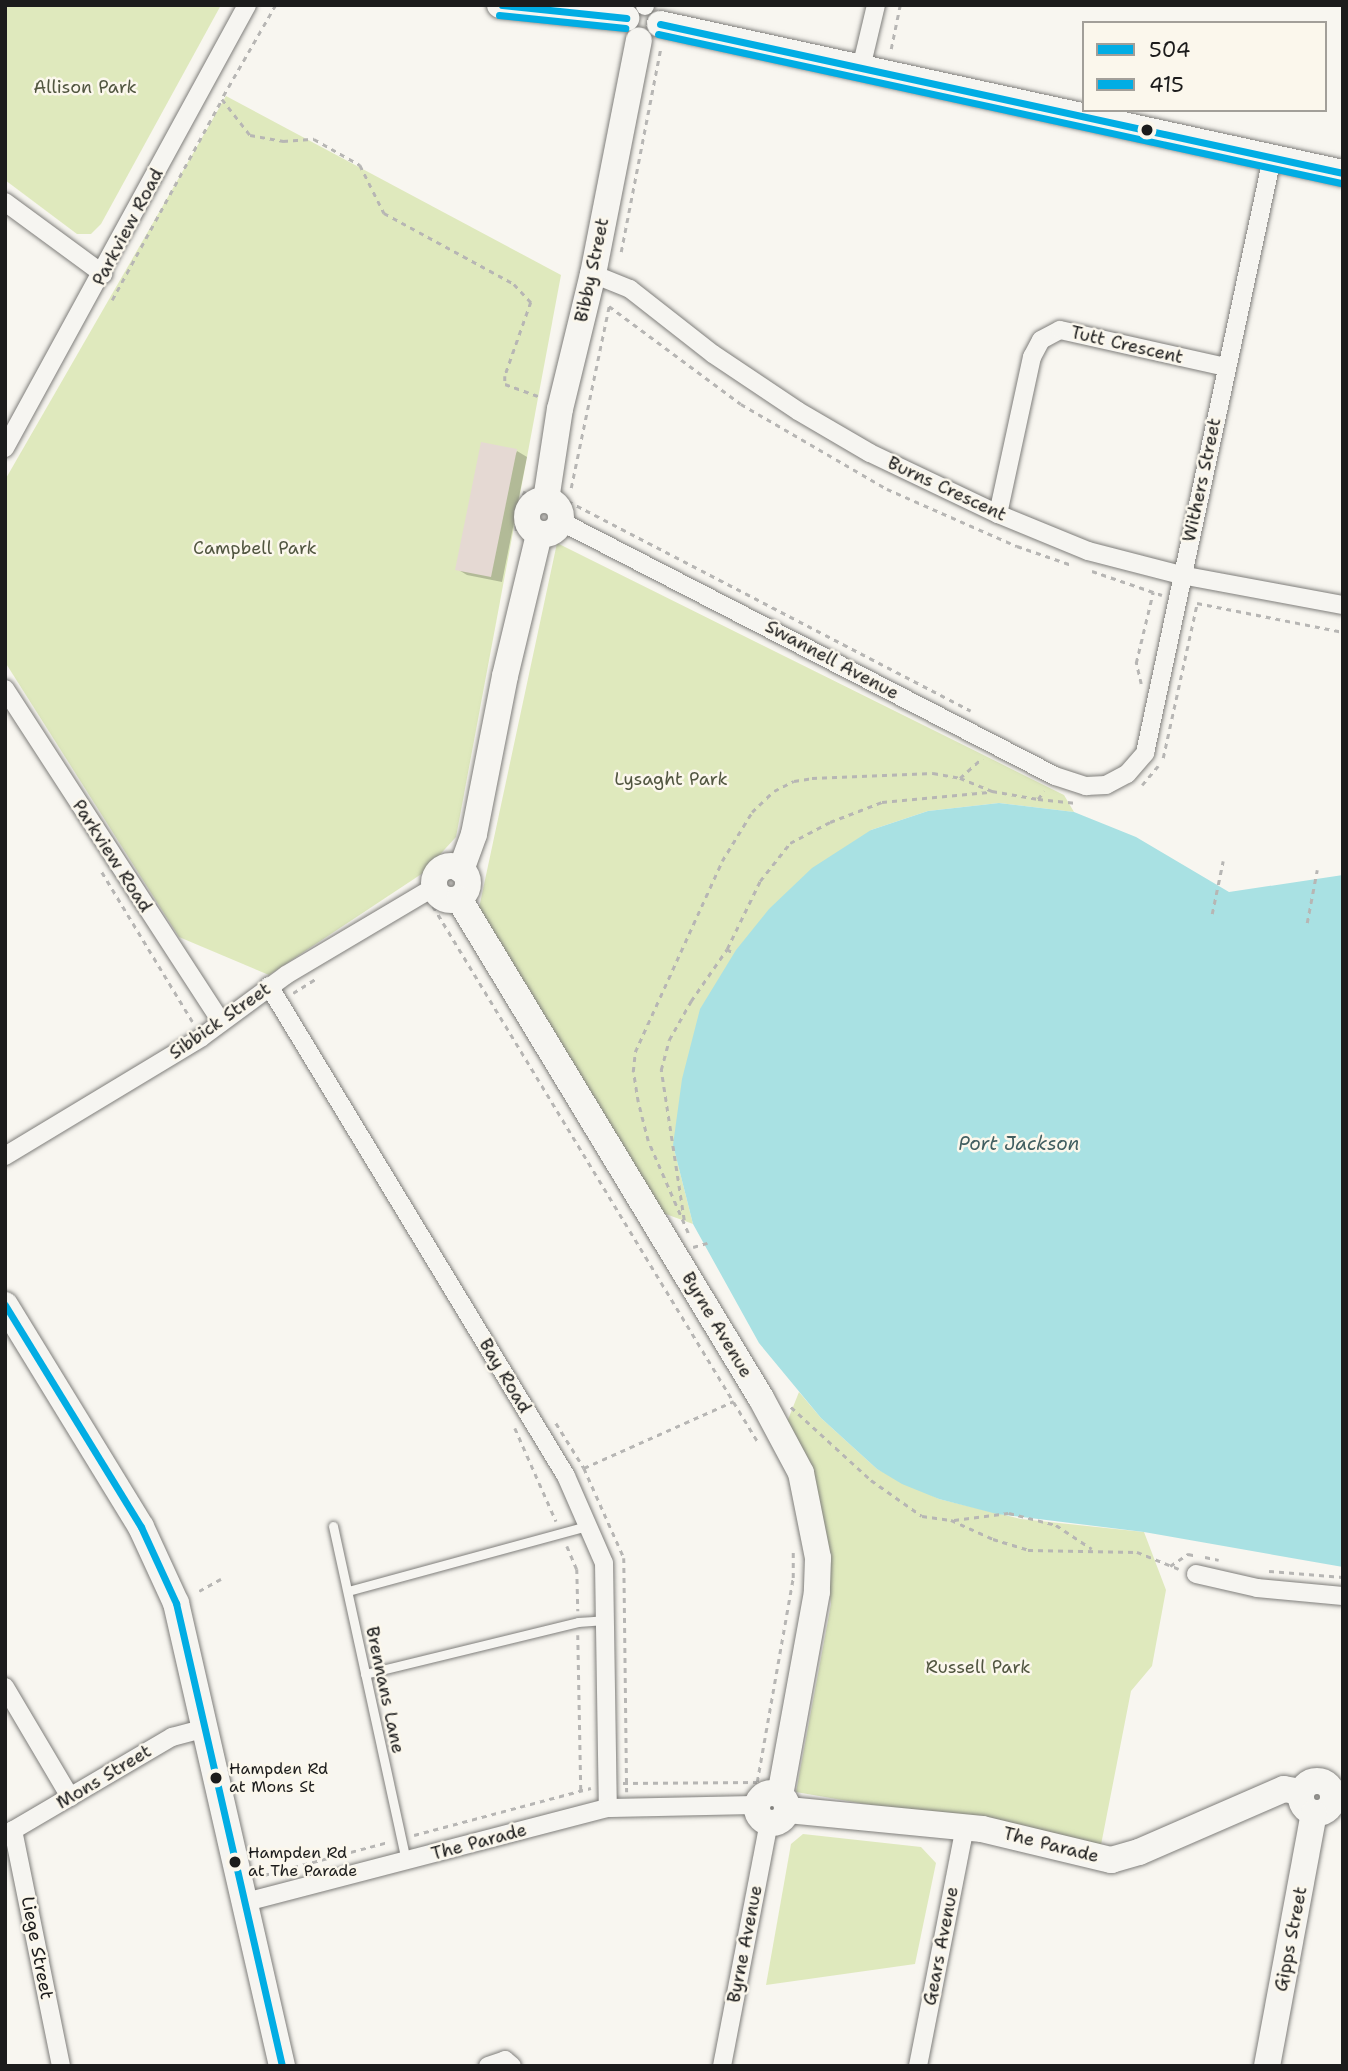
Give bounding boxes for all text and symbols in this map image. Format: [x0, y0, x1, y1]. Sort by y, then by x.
legend [1082, 21, 1327, 112]
text: 504 [1149, 36, 1190, 64]
text: 415 [1149, 71, 1184, 99]
park label: Allison Park [33, 76, 137, 98]
unlabelled marker [1140, 123, 1154, 137]
street label: Parkview Road [88, 165, 168, 289]
street label: Bibby Street [570, 216, 614, 324]
street label: Tutt Crescent [1069, 322, 1185, 368]
street label: Withers Street [1178, 416, 1226, 544]
street label: Burns Crescent [884, 452, 1010, 526]
park label: Campbell Park [193, 537, 317, 559]
street label: Swannell Avenue [761, 616, 903, 704]
park label: Lysaght Park [614, 768, 728, 790]
street label: Parkview Road [68, 796, 156, 916]
street label: Sibbick Street [165, 978, 275, 1064]
water label: Port Jackson [958, 1133, 1080, 1155]
street label: Byrne Avenue [677, 1268, 757, 1382]
street label: Bay Road [474, 1335, 536, 1417]
street label: Brennans Lane [361, 1625, 409, 1755]
park label: Russell Park [926, 1656, 1030, 1678]
street label: Mons Street [53, 1740, 155, 1814]
place label: Hampden Rd at Mons St [229, 1759, 328, 1797]
marker: Hampden Rd at Mons St [209, 1771, 223, 1785]
street label: The Parade [429, 1819, 529, 1865]
street label: The Parade [1001, 1823, 1101, 1867]
place label: Hampden Rd at The Parade [248, 1843, 357, 1881]
marker: Hampden Rd at The Parade [228, 1855, 242, 1869]
street label: Byrne Avenue [723, 1883, 767, 2005]
street label: Gears Avenue [919, 1885, 963, 2007]
street label: Gipps Street [1270, 1885, 1312, 1993]
street label: Liege Street [16, 1895, 58, 2001]

